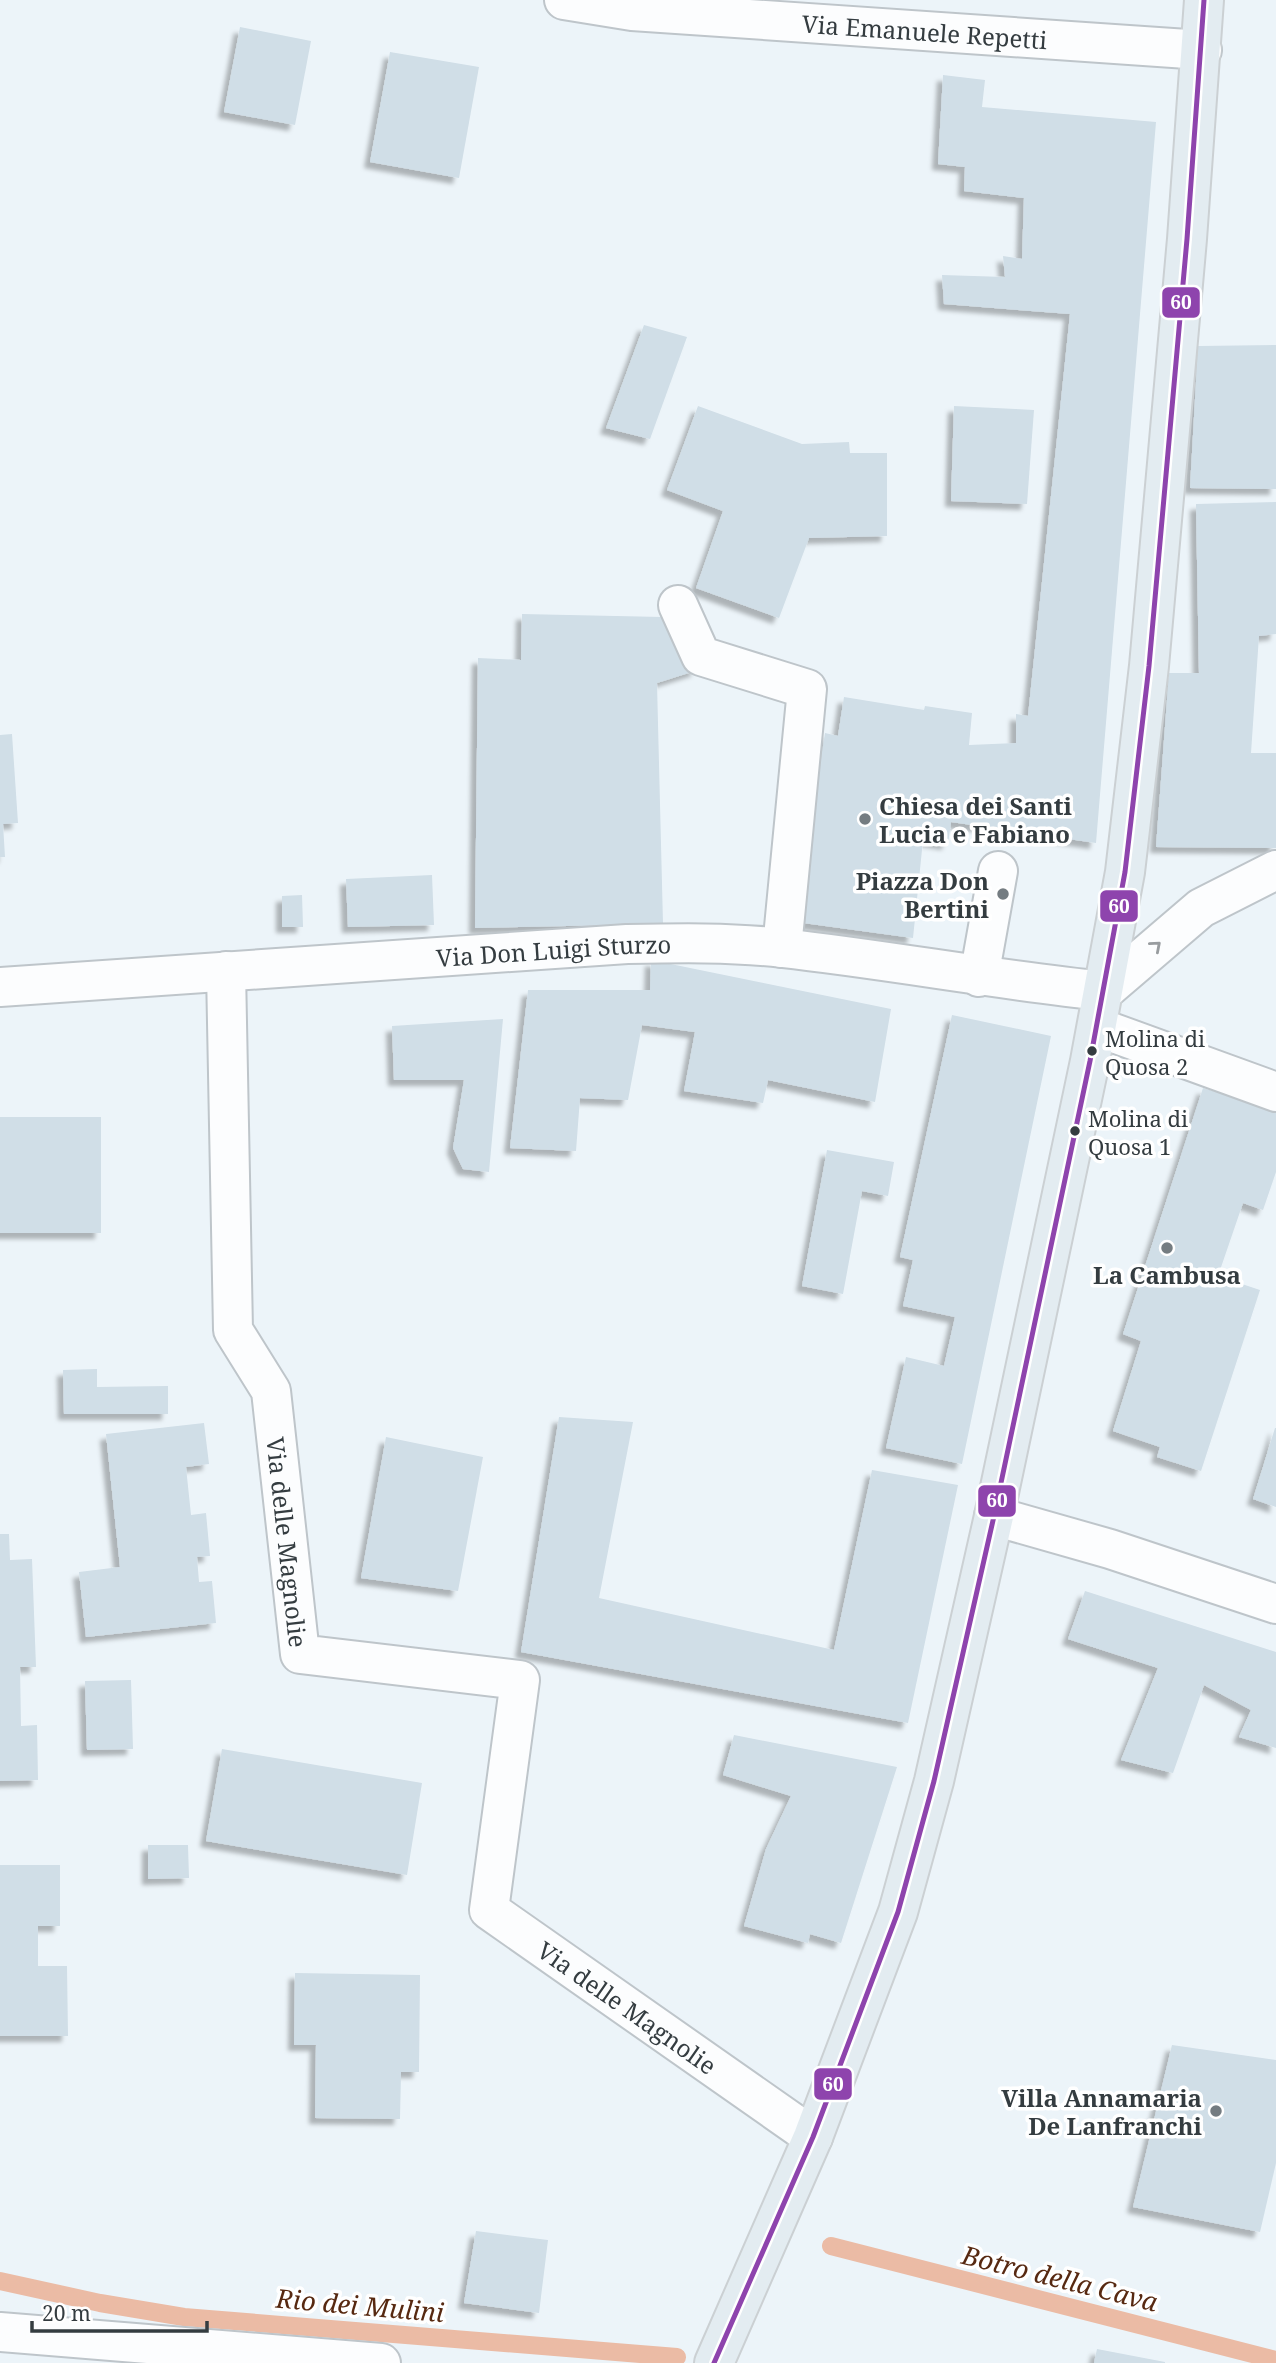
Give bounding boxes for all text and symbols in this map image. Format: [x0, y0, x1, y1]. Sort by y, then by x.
street label: Via Emanuele Repetti [801, 6, 1048, 56]
line badge: 60 [1161, 286, 1201, 319]
text: 60 [1170, 289, 1192, 315]
place label: Chiesa dei Santi Lucia e Fabiano [879, 789, 1072, 850]
marker: Chiesa dei Santi Lucia e Fabiano [857, 811, 873, 827]
place label: Piazza Don Bertini [856, 864, 990, 925]
marker: Piazza Don Bertini [995, 886, 1011, 902]
line badge: 60 [1099, 889, 1139, 923]
text: 60 [1108, 893, 1130, 919]
street label: Via Don Luigi Sturzo [435, 927, 672, 974]
one-way arrow [1148, 942, 1161, 954]
place label: Molina di Quosa 2 [1105, 1023, 1205, 1081]
marker: Molina di Quosa 2 [1085, 1044, 1099, 1058]
place label: Molina di Quosa 1 [1088, 1103, 1188, 1161]
marker: Molina di Quosa 1 [1068, 1124, 1082, 1138]
marker: La Cambusa [1159, 1240, 1175, 1256]
place label: La Cambusa [1093, 1258, 1241, 1291]
street label: Via delle Magnolie [260, 1435, 316, 1649]
line badge: 60 [977, 1484, 1017, 1518]
text: 60 [986, 1487, 1008, 1513]
street label: Via delle Magnolie [531, 1933, 723, 2081]
line badge: 60 [813, 2067, 853, 2101]
text: 60 [822, 2071, 844, 2097]
place label: Villa Annamaria De Lanfranchi [1001, 2081, 1203, 2142]
marker: Villa Annamaria De Lanfranchi [1208, 2103, 1224, 2119]
water label: Botro della Cava [957, 2236, 1162, 2320]
water label: Rio dei Mulini [273, 2280, 446, 2330]
scale bar [32, 2290, 206, 2334]
text: 20 m [42, 2299, 91, 2327]

